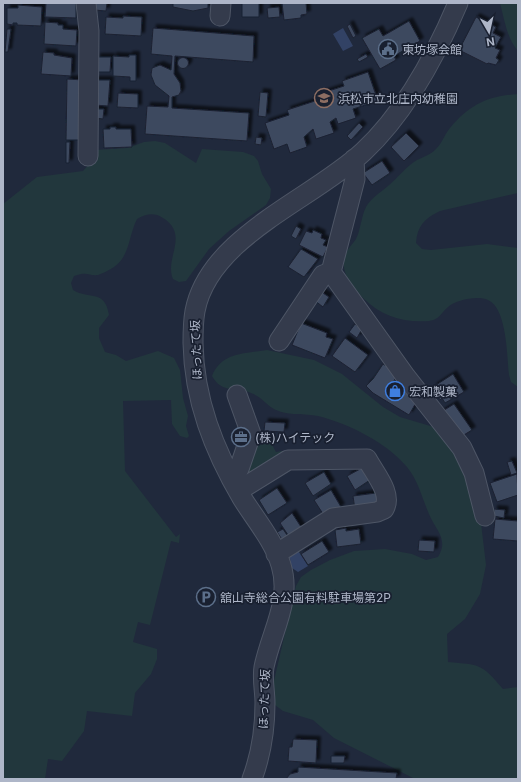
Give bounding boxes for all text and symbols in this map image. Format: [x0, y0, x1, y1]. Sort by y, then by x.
north arrow [469, 12, 509, 52]
text: N [485, 34, 496, 49]
public building icon: 東坊塚会館 [377, 38, 399, 60]
place label: 東坊塚会館 [402, 42, 462, 57]
school or university icon: 浜松市立北庄内幼稚園 [313, 87, 335, 109]
place label: 浜松市立北庄内幼稚園 [338, 91, 458, 106]
street label: ほったて坂 [187, 320, 205, 380]
shop icon: 宏和製菓 [384, 380, 406, 402]
place label: 宏和製菓 [409, 384, 457, 399]
office icon: (株)ハイテック [230, 426, 252, 448]
place label: (株)ハイテック [255, 430, 335, 445]
parking icon: 舘山寺総合公園有料駐車場第2P [195, 586, 217, 608]
place label: 舘山寺総合公園有料駐車場第2P [220, 590, 391, 605]
street label: ほったて坂 [255, 669, 273, 729]

